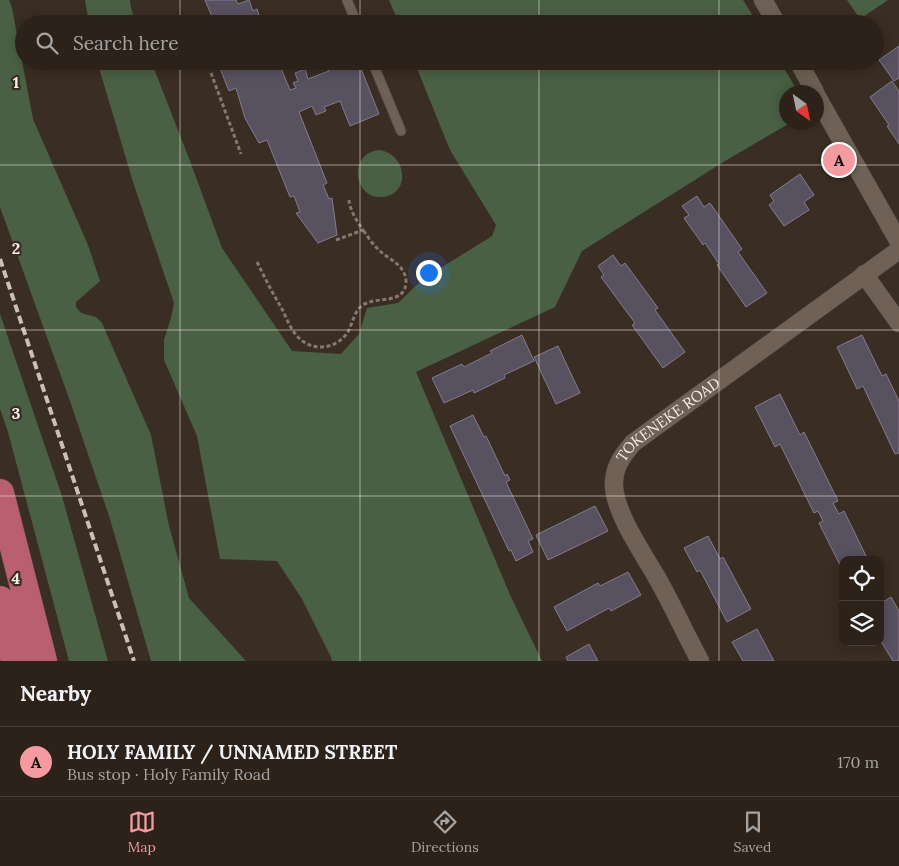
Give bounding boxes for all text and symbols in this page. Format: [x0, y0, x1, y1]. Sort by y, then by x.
search box [15, 15, 884, 70]
icon: search [33, 29, 61, 57]
text: Search here [73, 31, 179, 55]
text: 1 [13, 72, 19, 92]
north arrow [779, 85, 824, 130]
pin: A [823, 141, 855, 179]
text: 2 [12, 238, 20, 258]
your location [416, 260, 442, 286]
street label: TOKENEKE ROAD [612, 373, 724, 465]
text: 3 [12, 403, 21, 423]
map controls [839, 556, 884, 646]
button: locate [839, 556, 884, 601]
text: 4 [12, 568, 21, 588]
button: layers [839, 601, 884, 646]
text: Nearby [20, 680, 91, 707]
text: HOLY FAMILY / UNNAMED STREET [67, 740, 397, 764]
text: A [31, 752, 41, 772]
text: 170 m [837, 752, 879, 772]
text: Bus stop · Holy Family Road [67, 764, 271, 784]
tab: Map [127, 808, 156, 856]
tab: Directions [411, 808, 479, 856]
tab: Saved [734, 808, 772, 856]

